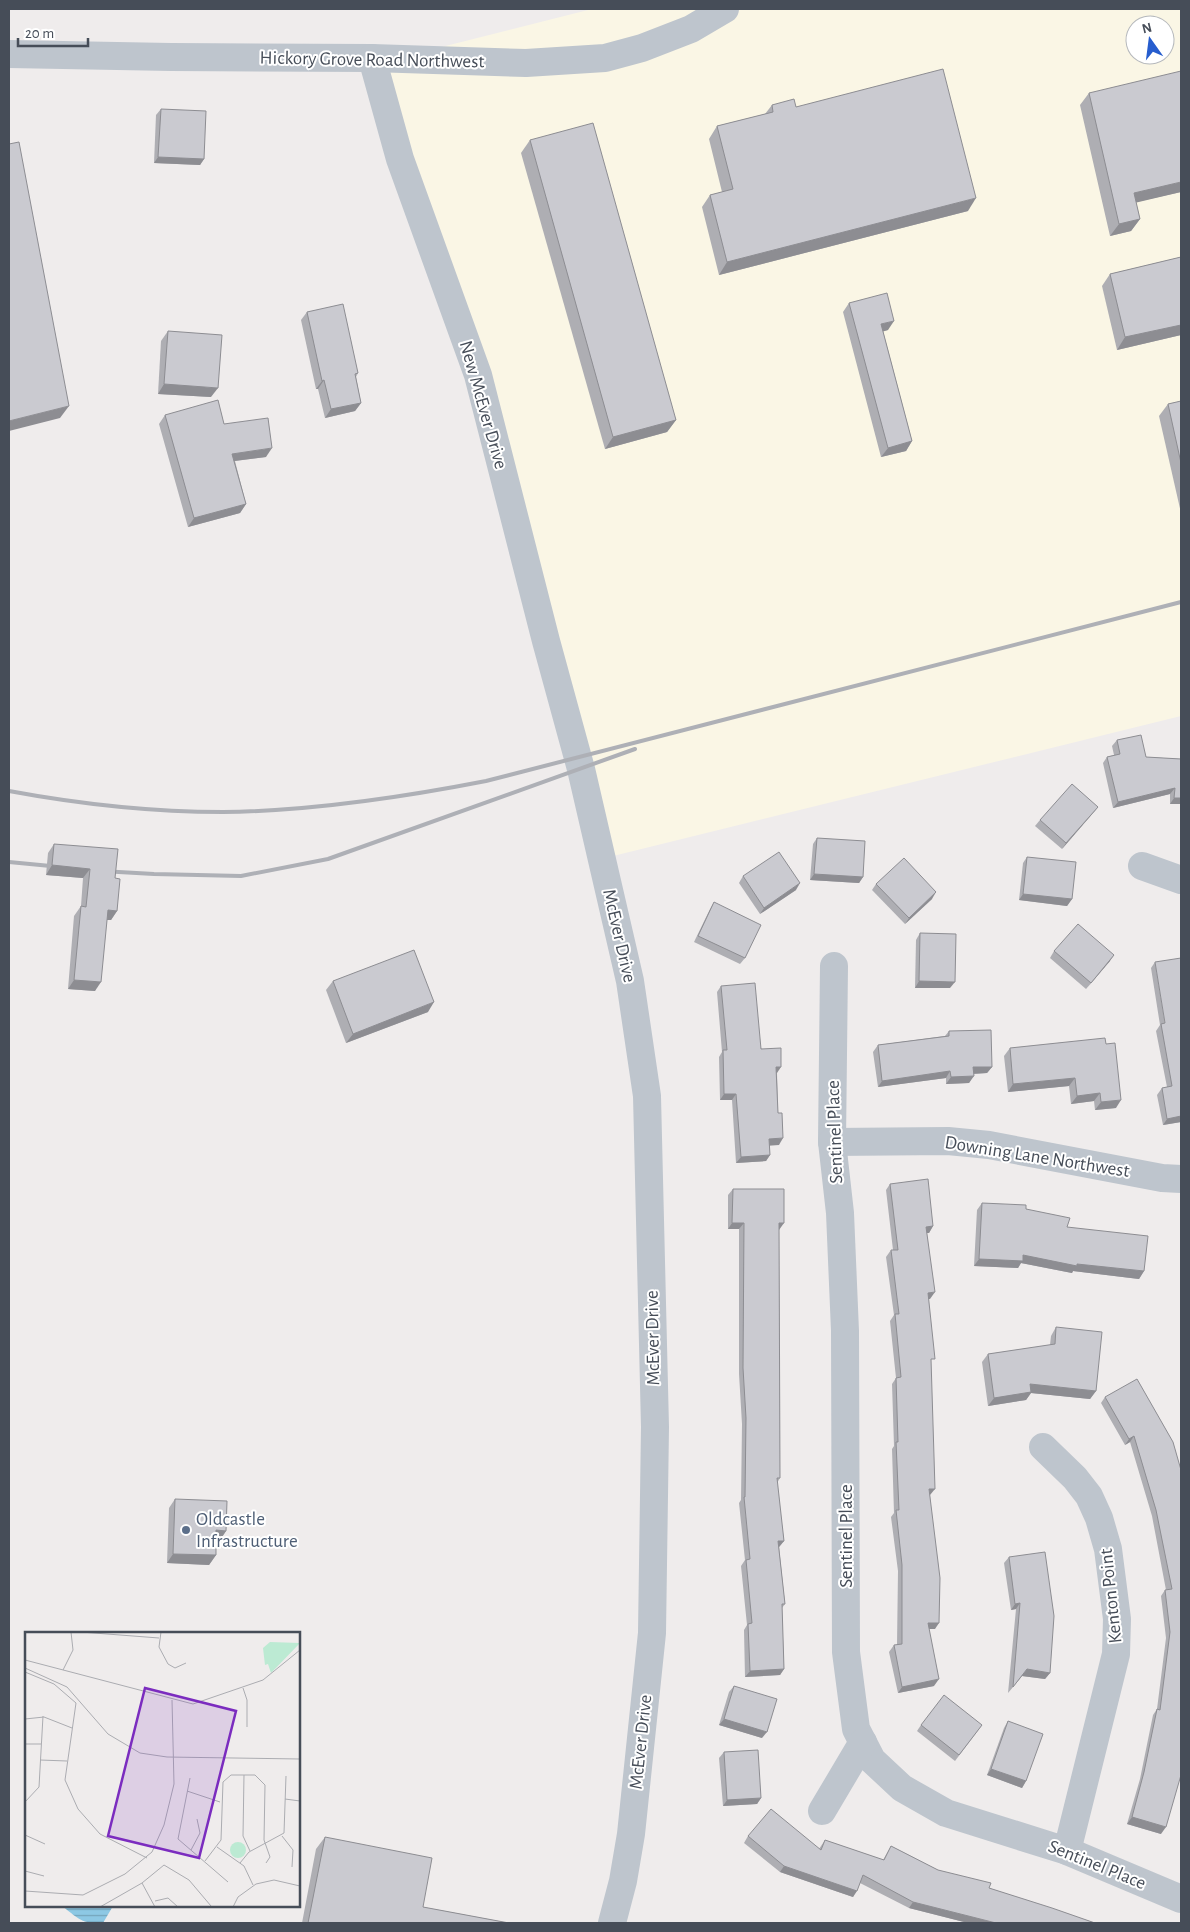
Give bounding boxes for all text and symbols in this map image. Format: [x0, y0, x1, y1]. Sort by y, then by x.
scale bar [18, 15, 88, 47]
north arrow [1125, 15, 1175, 65]
text: N [1141, 20, 1154, 36]
text: 20 m [25, 26, 54, 41]
street label: Hickory Grove Road Northwest [260, 49, 484, 71]
street label: New McEver Drive [456, 339, 510, 471]
street label: McEver Drive [599, 887, 639, 985]
street label: Sentinel Place [824, 1080, 846, 1184]
street label: Downing Lane Northwest [943, 1133, 1131, 1181]
street label: McEver Drive [643, 1290, 663, 1386]
street label: Sentinel Place [837, 1484, 856, 1588]
place label: Oldcastle Infrastructure [196, 1510, 298, 1551]
marker: Oldcastle Infrastructure [180, 1524, 192, 1536]
street label: Kenton Point [1097, 1548, 1125, 1644]
inset map [25, 1632, 300, 1907]
street label: McEver Drive [627, 1694, 655, 1790]
street label: Sentinel Place [1045, 1837, 1149, 1893]

